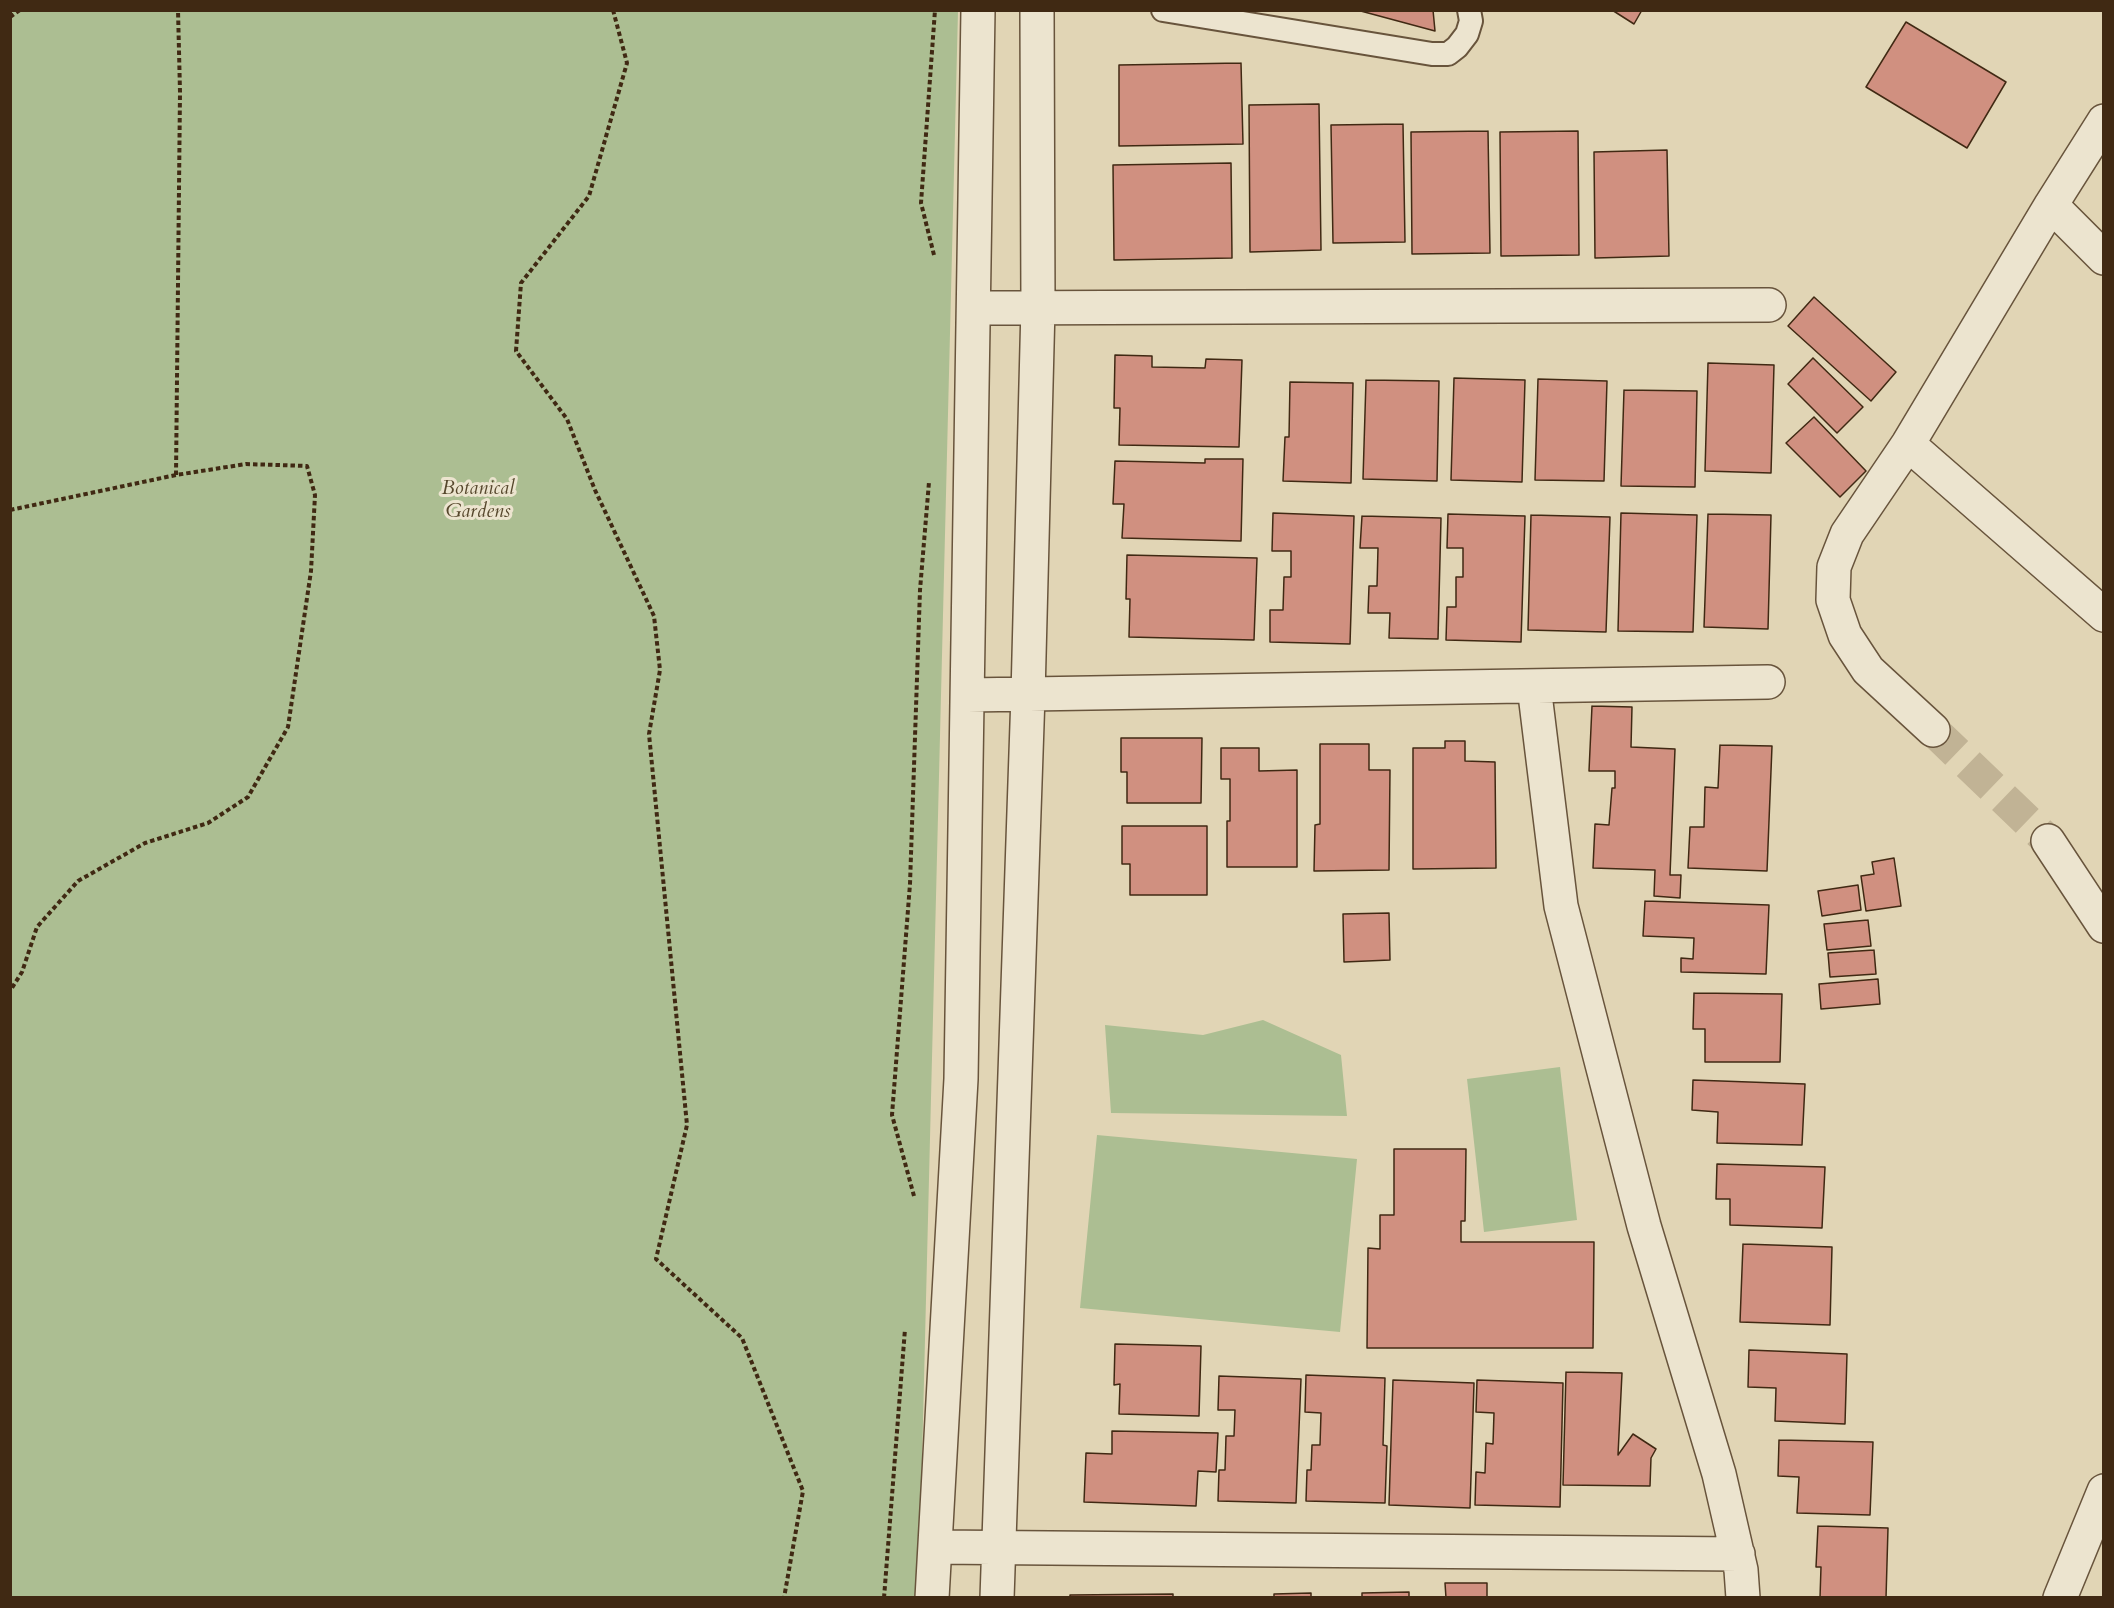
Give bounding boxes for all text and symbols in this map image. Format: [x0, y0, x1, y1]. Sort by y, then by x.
park label: Botanical Gardens [442, 477, 514, 524]

